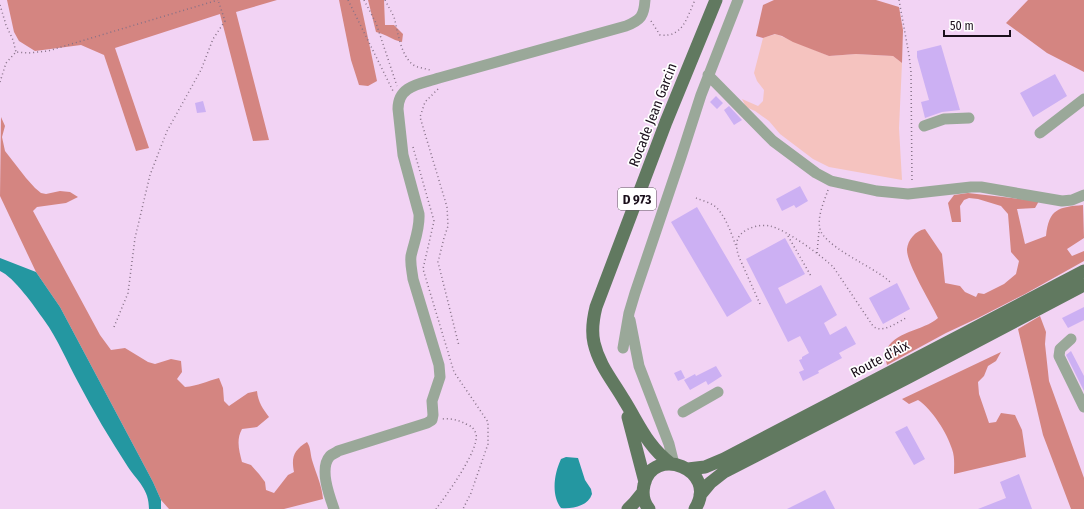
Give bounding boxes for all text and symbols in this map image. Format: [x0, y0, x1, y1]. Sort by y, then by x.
scale bar [944, 12, 1010, 38]
text: 50 m [950, 19, 974, 33]
street label: Rocade Jean Garcin [625, 61, 681, 169]
road number: D 973 [618, 188, 656, 210]
street label: Route d'Aix [848, 336, 913, 381]

